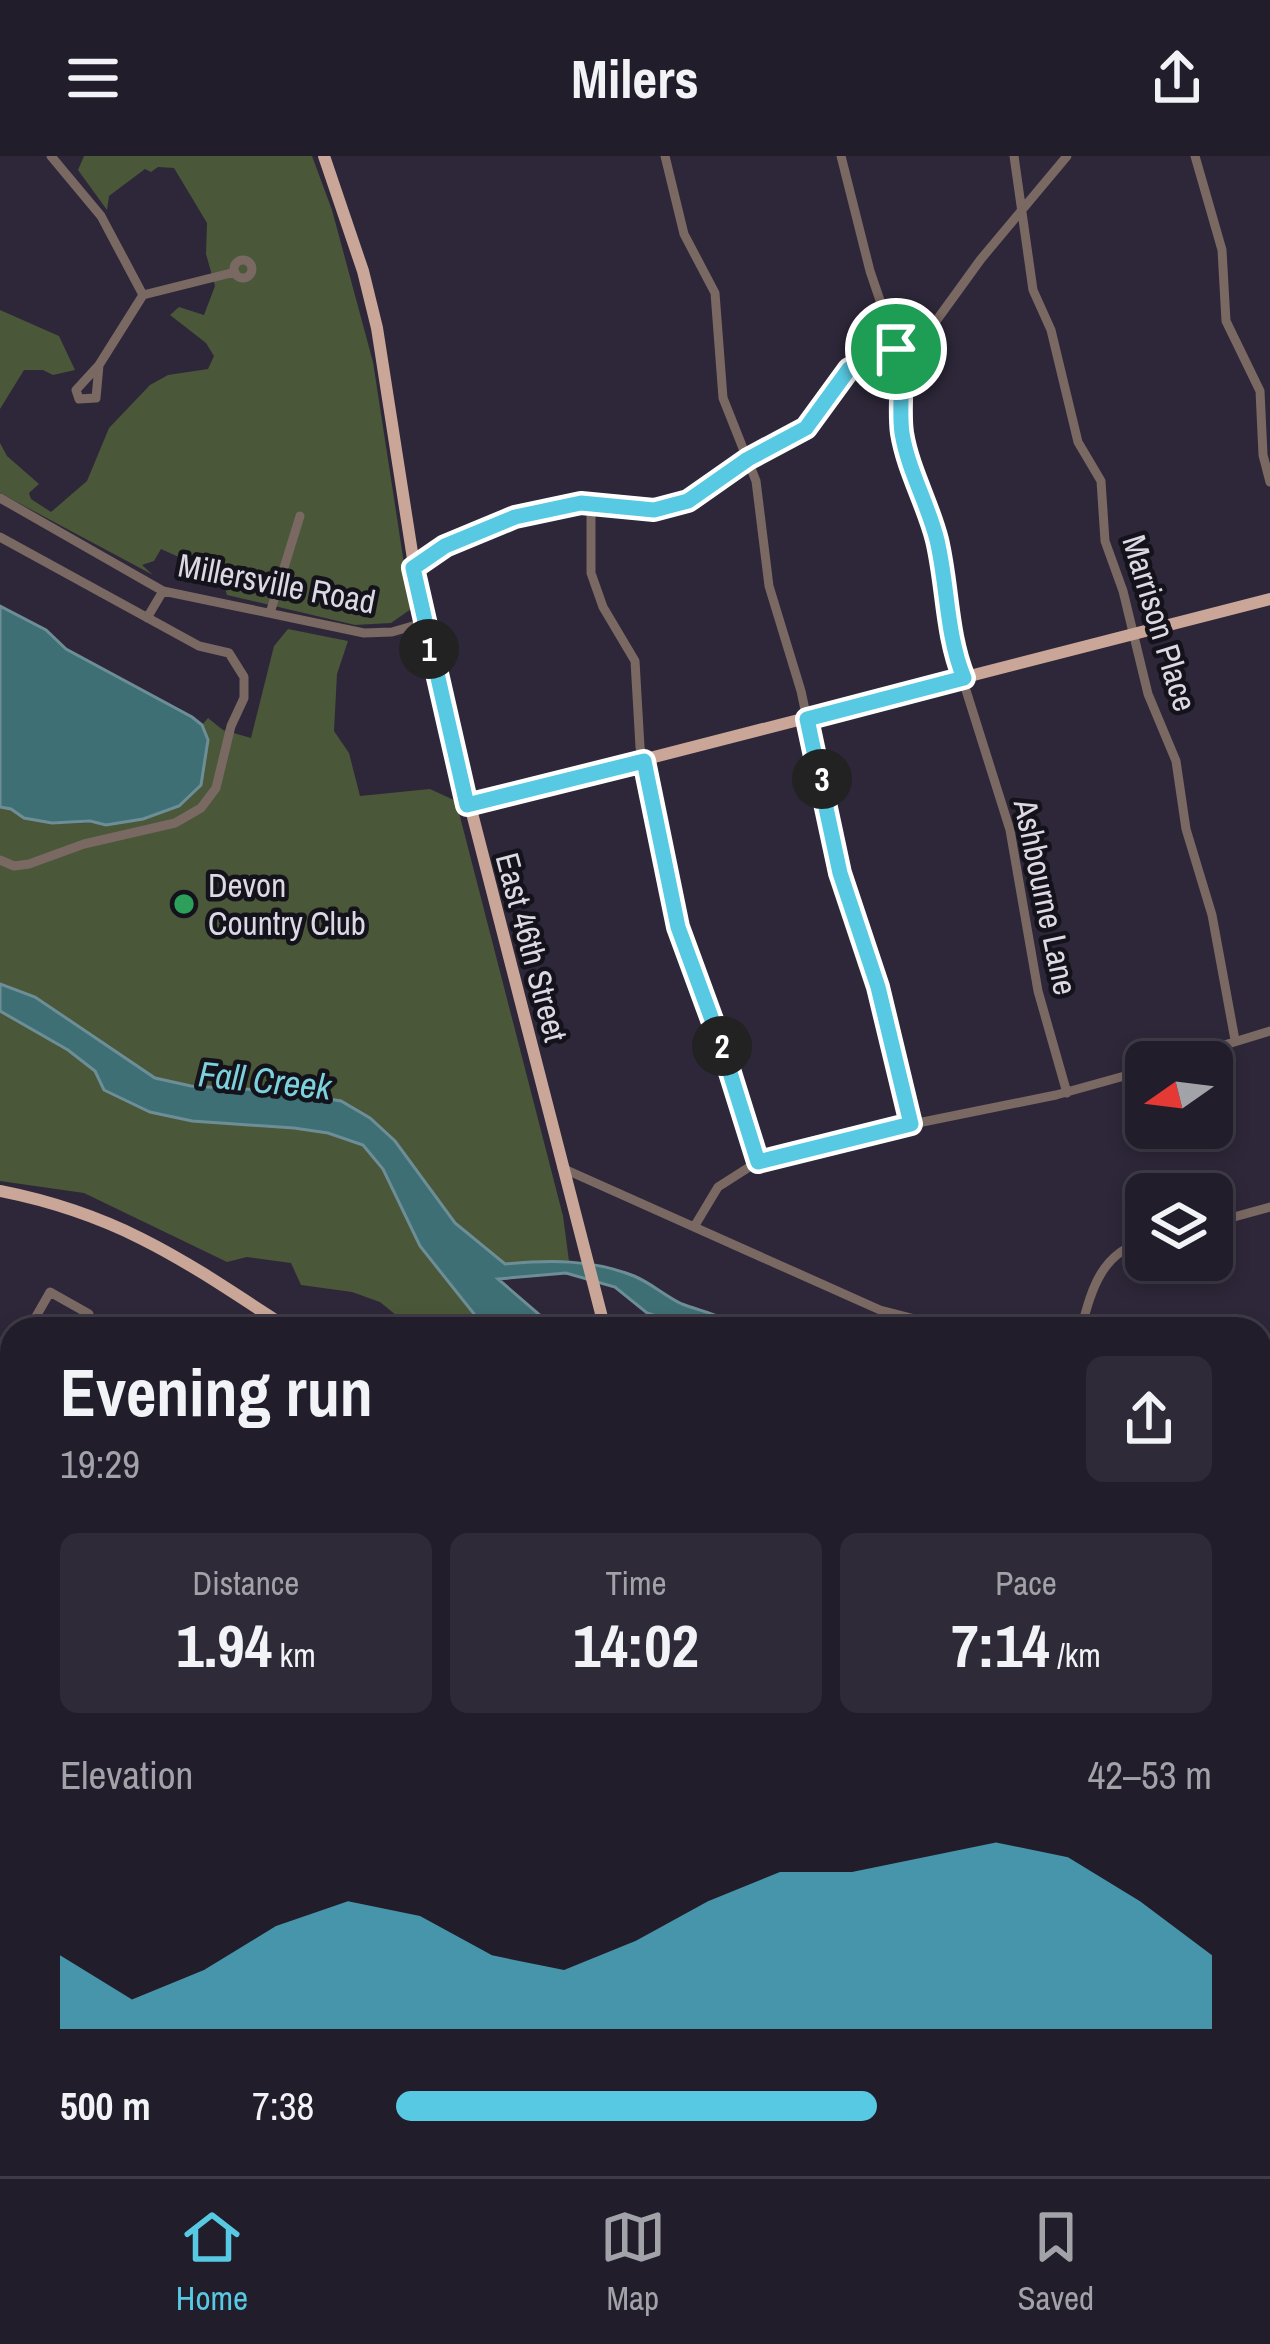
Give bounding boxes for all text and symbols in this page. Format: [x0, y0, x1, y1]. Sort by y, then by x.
text: Milers [571, 42, 699, 115]
icon: menu [60, 45, 126, 111]
icon: share [1144, 45, 1210, 111]
pin [845, 298, 947, 400]
icon: arrive [863, 316, 929, 382]
street label: Marrison Place [1112, 530, 1208, 716]
street label: Millersville Road [175, 542, 379, 624]
pin: 1 [399, 619, 459, 679]
text: 1 [421, 627, 437, 671]
pin: 3 [792, 749, 852, 809]
text: 3 [814, 757, 830, 801]
street label: Ashbourne Lane [1004, 794, 1088, 999]
street label: East 46th Street [486, 848, 578, 1046]
place label: Devon Country Club [208, 863, 366, 945]
marker: Devon Country Club [171, 891, 197, 917]
pin: 2 [692, 1016, 752, 1076]
text: 2 [714, 1024, 730, 1068]
north arrow [1125, 1041, 1233, 1149]
map controls [1125, 1041, 1233, 1281]
water label: Fall Creek [196, 1049, 335, 1111]
button: layers [1125, 1173, 1233, 1281]
text: Evening run [60, 1348, 373, 1437]
button: share [1086, 1356, 1212, 1482]
text: 19:29 [60, 1438, 140, 1490]
text: Distance [193, 1561, 299, 1605]
text: Time [605, 1561, 667, 1605]
text: Pace [995, 1561, 1057, 1605]
text: 1.94 [176, 1605, 272, 1686]
text: 14:02 [573, 1605, 699, 1686]
text: 7:14 [951, 1605, 1050, 1686]
text: km [272, 1633, 316, 1677]
text: /km [1050, 1633, 1101, 1677]
text: Elevation [60, 1749, 193, 1801]
text: 42–53 m [1088, 1749, 1212, 1801]
text: 500 m [60, 2080, 151, 2132]
text: 7:38 [252, 2080, 314, 2132]
tab: Home [176, 2204, 248, 2320]
tab: Map [600, 2204, 666, 2320]
tab: Saved [1017, 2204, 1094, 2320]

